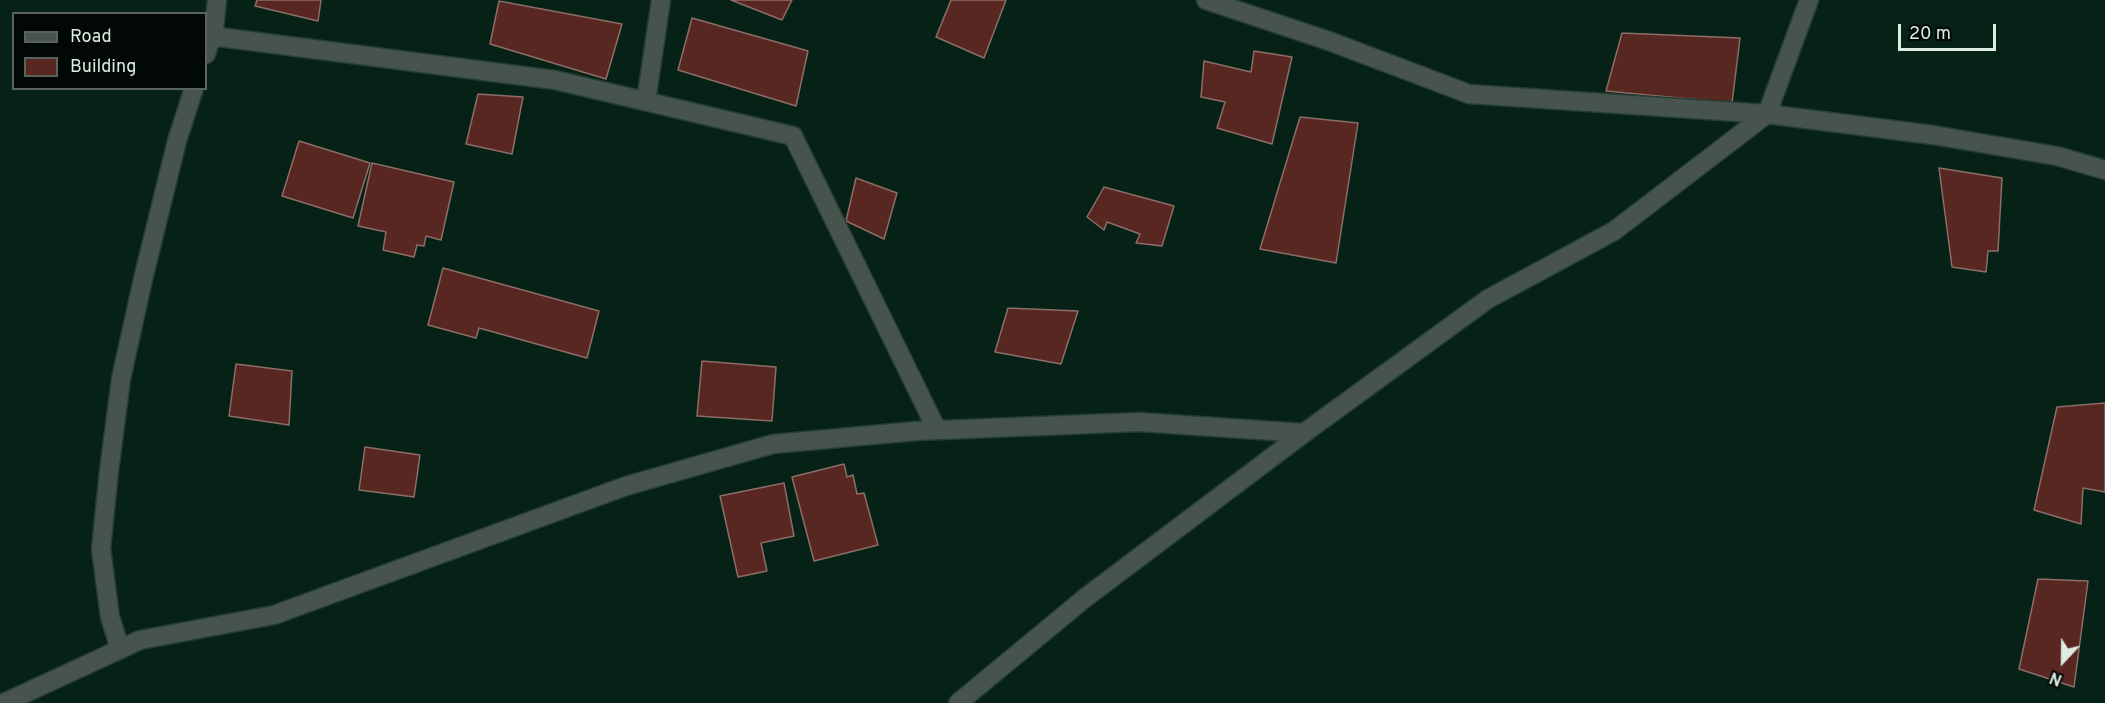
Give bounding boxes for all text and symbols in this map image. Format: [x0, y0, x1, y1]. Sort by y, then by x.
legend [12, 12, 207, 90]
scale bar [1901, 12, 1998, 50]
text: 20 m [1909, 23, 1951, 46]
text: Road [70, 26, 112, 49]
text: Building [70, 56, 136, 79]
north arrow [2033, 631, 2093, 691]
text: N [2047, 666, 2065, 689]

